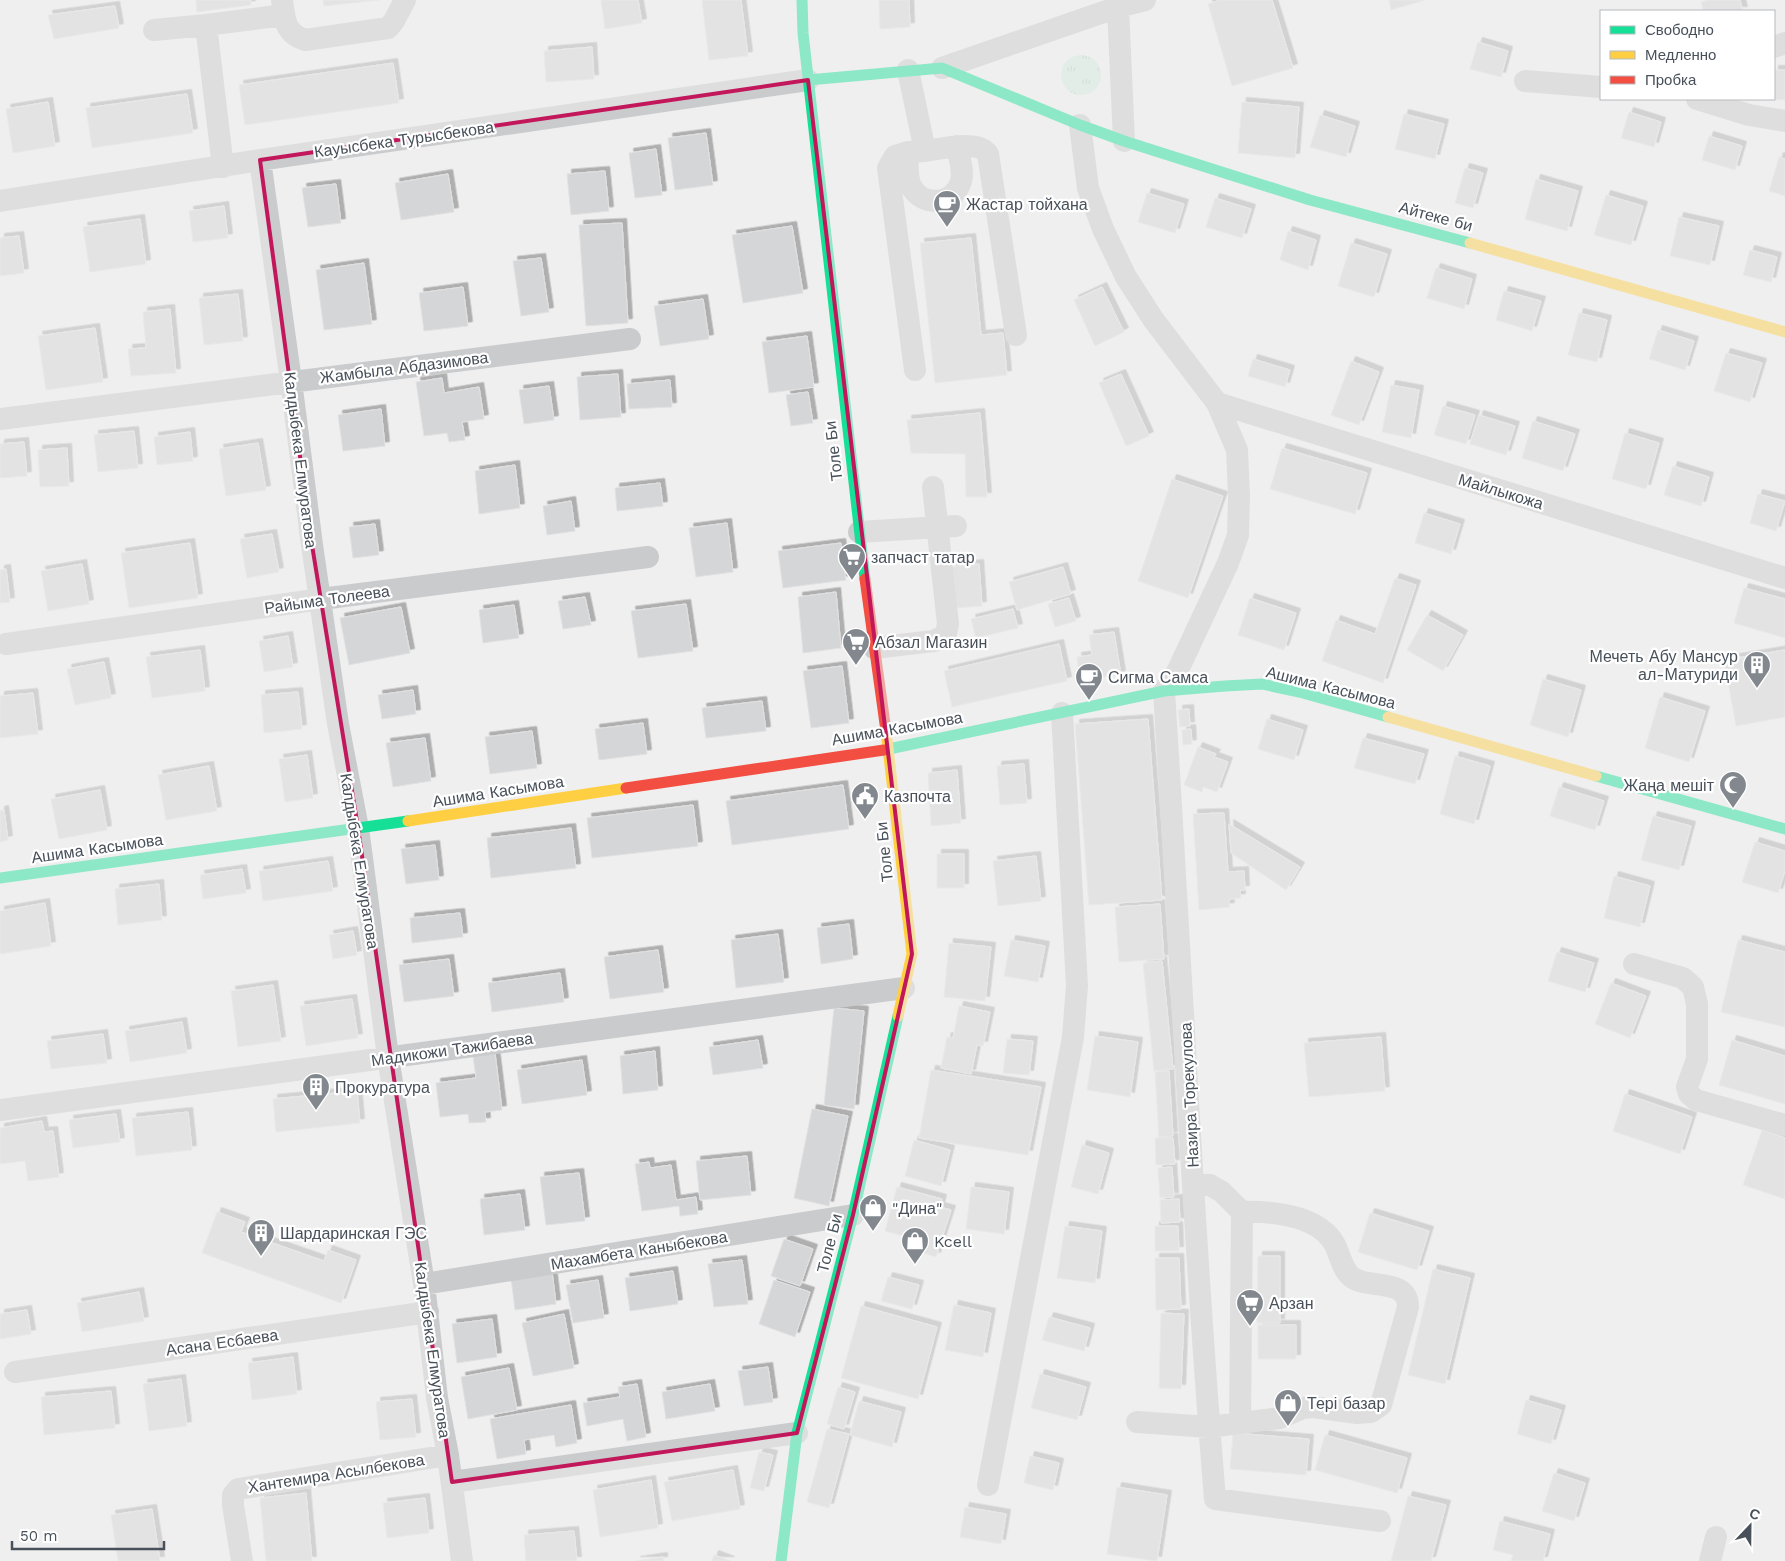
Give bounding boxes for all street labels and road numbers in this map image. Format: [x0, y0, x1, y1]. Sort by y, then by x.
street label: Кауысбека Турысбекова [313, 117, 495, 162]
street label: Айтеке би [1397, 198, 1475, 235]
street label: Жамбыла Абдазимова [319, 348, 489, 387]
street label: Калдыбека Елмуратова [280, 371, 321, 550]
street label: Толе Би [820, 420, 847, 482]
street label: Майлыкожа [1456, 470, 1546, 513]
street label: Райыма Толеева [263, 581, 391, 618]
street label: Ашима Касымова [1264, 662, 1398, 713]
street label: Ашима Касымова [830, 708, 964, 749]
street label: Калдыбека Елмуратова [336, 772, 383, 950]
street label: Ашима Касымова [431, 772, 565, 811]
street label: Толе Би [872, 821, 897, 883]
street label: Ашима Касымова [30, 830, 164, 867]
street label: Назира Торекулова [1176, 1022, 1203, 1168]
street label: Мадикожи Тажибаева [370, 1029, 534, 1070]
street label: Толе Би [813, 1212, 846, 1275]
street label: Махамбета Каныбекова [549, 1227, 729, 1274]
street label: Калдыбека Елмуратова [411, 1261, 454, 1439]
street label: Асана Есбаева [165, 1325, 279, 1360]
street label: Хантемира Асылбекова [247, 1450, 426, 1497]

